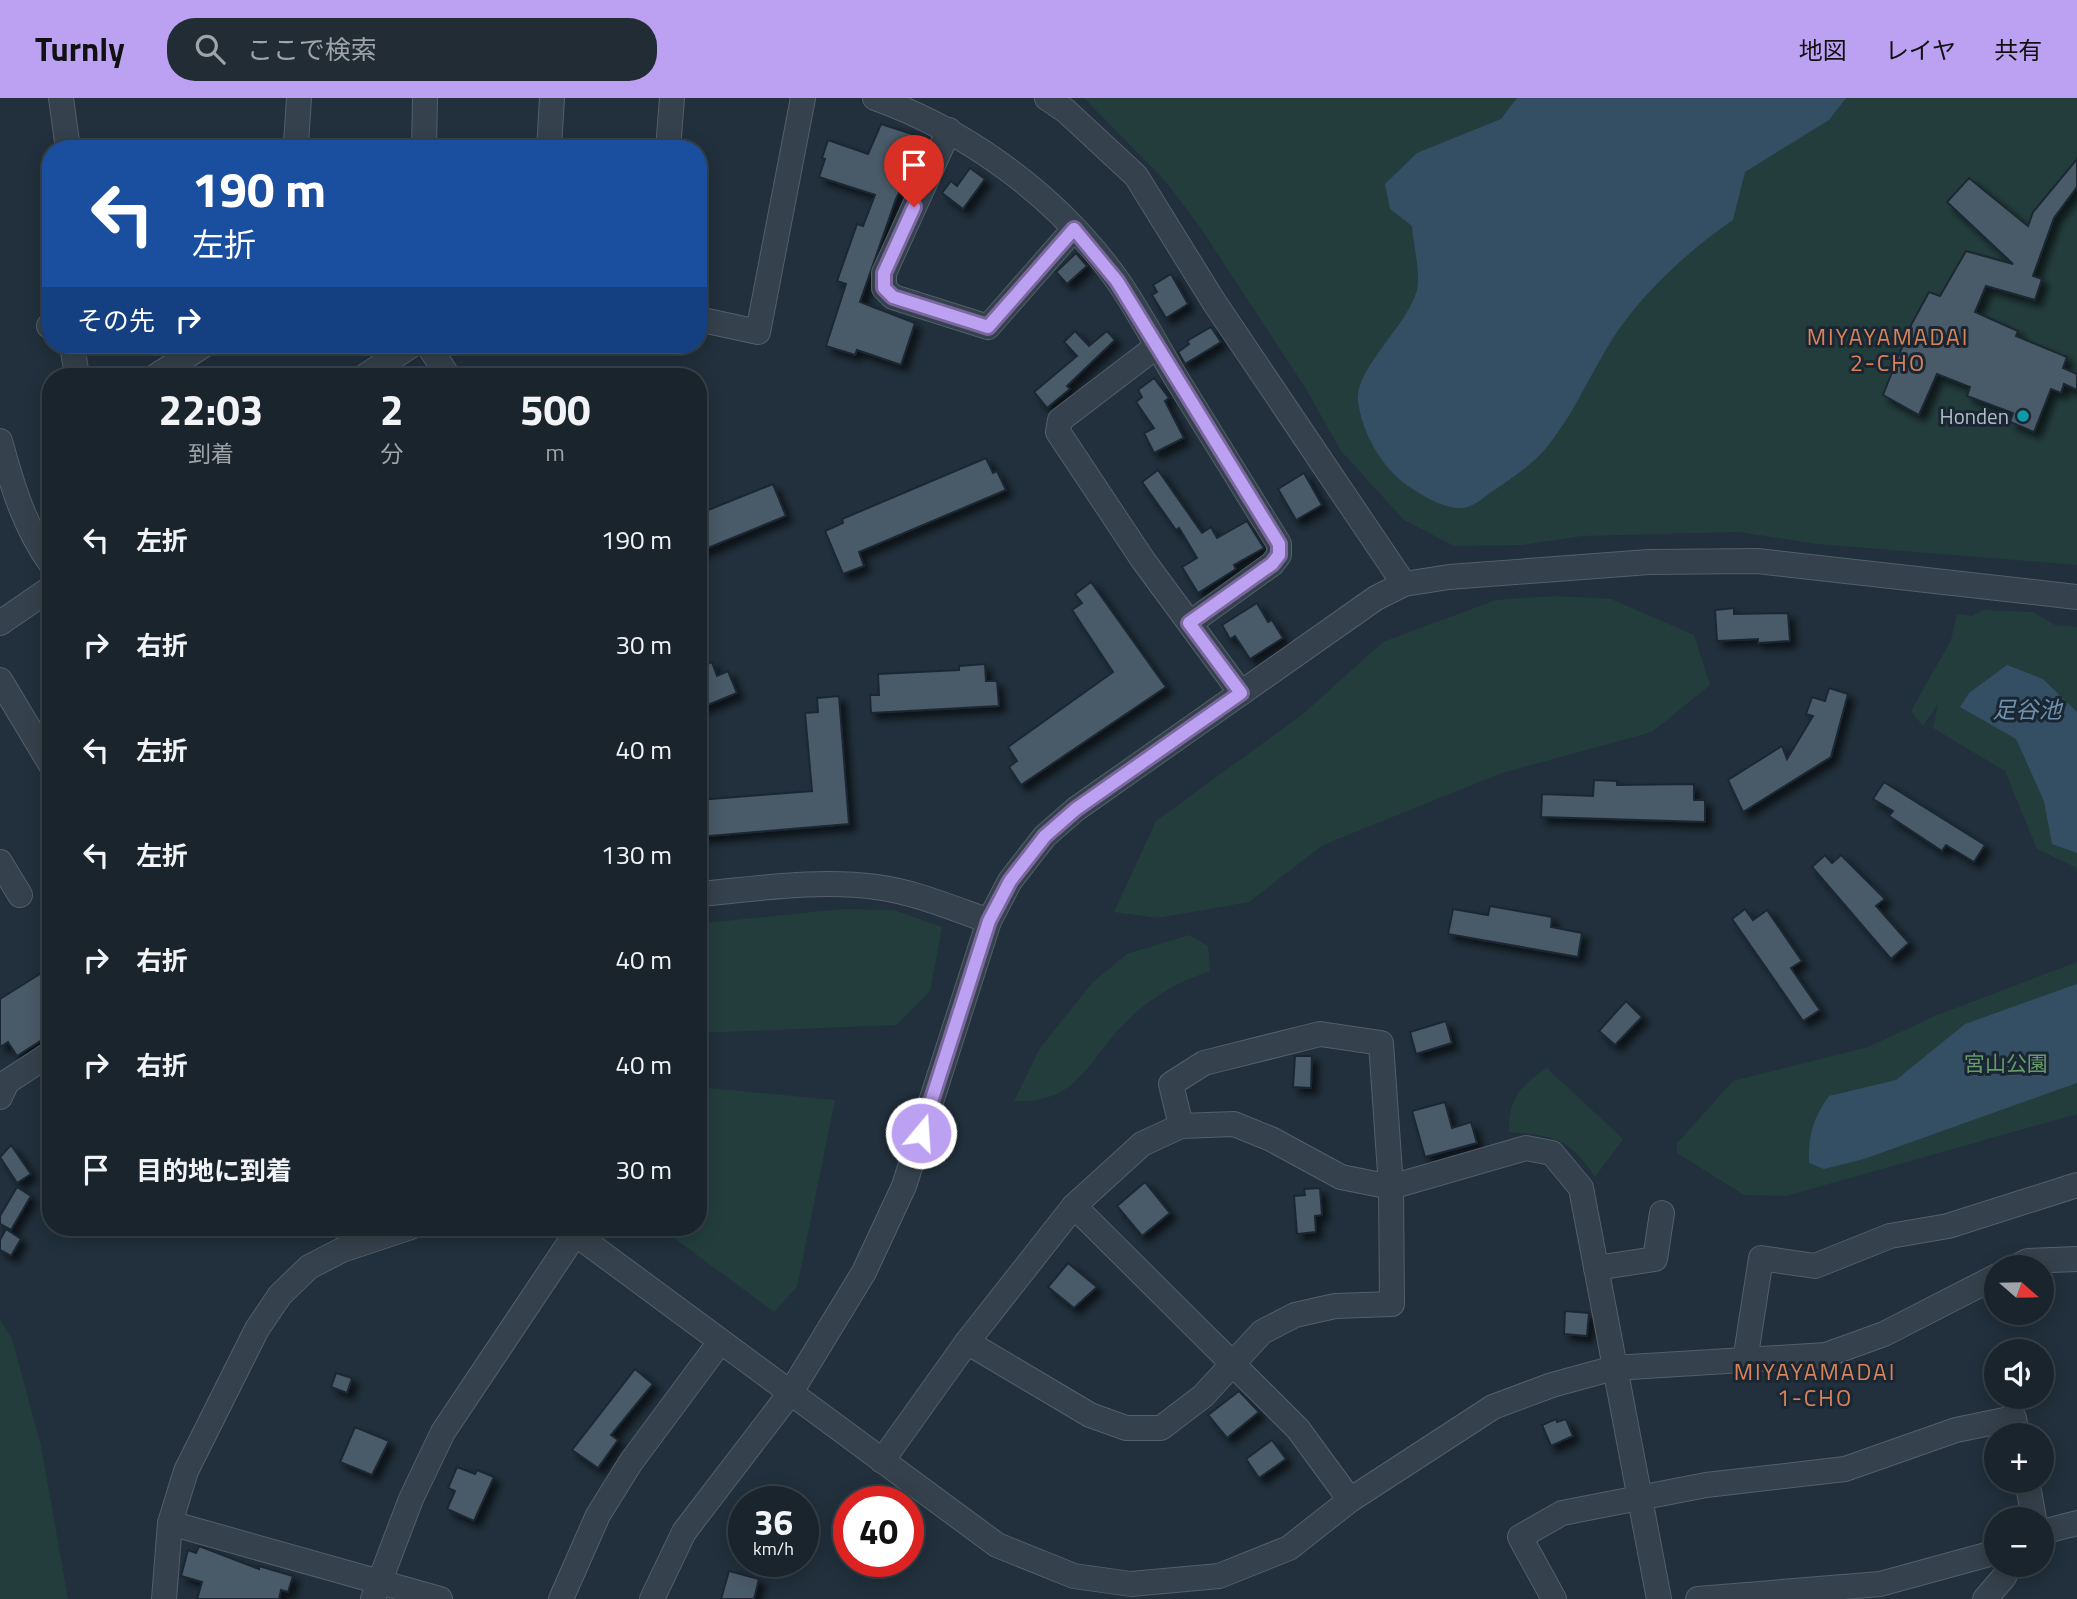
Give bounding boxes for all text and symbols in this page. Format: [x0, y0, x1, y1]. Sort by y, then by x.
search box [167, 18, 657, 81]
text: Turnly [35, 24, 125, 74]
icon: search [191, 30, 229, 68]
text: ここで検索 [247, 30, 377, 69]
text: 地図 [1799, 32, 1847, 68]
text: レイヤ [1885, 32, 1956, 68]
text: 共有 [1994, 32, 2042, 68]
pin [884, 135, 944, 207]
icon: arrive [895, 146, 933, 184]
text: 190 m [192, 151, 326, 226]
icon: left [77, 168, 168, 259]
text: 左折 [192, 220, 256, 268]
text: その先 [77, 301, 155, 340]
icon: right [169, 301, 207, 339]
district label: MIYAYAMADAI 2-CHO [1807, 319, 1969, 380]
text: 22:03 [159, 377, 263, 441]
text: 2 [380, 377, 403, 441]
text: 500 [520, 377, 590, 441]
place label: Honden [1940, 400, 2009, 432]
marker: Honden [2015, 408, 2031, 424]
text: m [546, 435, 565, 470]
text: 到着 [188, 436, 234, 471]
text: 分 [380, 436, 403, 471]
text: 190 m [601, 520, 672, 559]
icon: left [77, 521, 115, 559]
text: 左折 [136, 521, 188, 560]
text: 30 m [615, 625, 672, 664]
icon: right [77, 626, 115, 664]
text: 右折 [136, 626, 188, 665]
water label: 足谷池 [1993, 692, 2064, 727]
text: 40 m [615, 730, 672, 769]
icon: left [77, 731, 115, 769]
text: 左折 [136, 731, 188, 770]
text: 130 m [601, 835, 672, 874]
icon: left [77, 836, 115, 874]
text: 左折 [136, 836, 188, 875]
text: 40 m [615, 940, 672, 979]
icon: right [77, 941, 115, 979]
text: 右折 [136, 941, 188, 980]
text: 40 m [615, 1045, 672, 1084]
icon: right [77, 1046, 115, 1084]
text: 右折 [136, 1046, 188, 1085]
park label: 宮山公園 [1964, 1047, 2048, 1079]
position arrow [884, 1096, 958, 1170]
text: 30 m [615, 1150, 672, 1189]
icon: arrive [77, 1151, 115, 1189]
text: 目的地に到着 [136, 1151, 292, 1190]
north arrow [1984, 1255, 2054, 1325]
map controls [1984, 1255, 2054, 1577]
button: sound [1984, 1339, 2054, 1409]
district label: MIYAYAMADAI 1-CHO [1734, 1354, 1896, 1415]
button: + [1984, 1423, 2054, 1493]
speed limit sign: 40 [833, 1486, 924, 1577]
text: 36 [754, 1495, 793, 1549]
button: − [1984, 1507, 2054, 1577]
text: km/h [753, 1535, 794, 1562]

